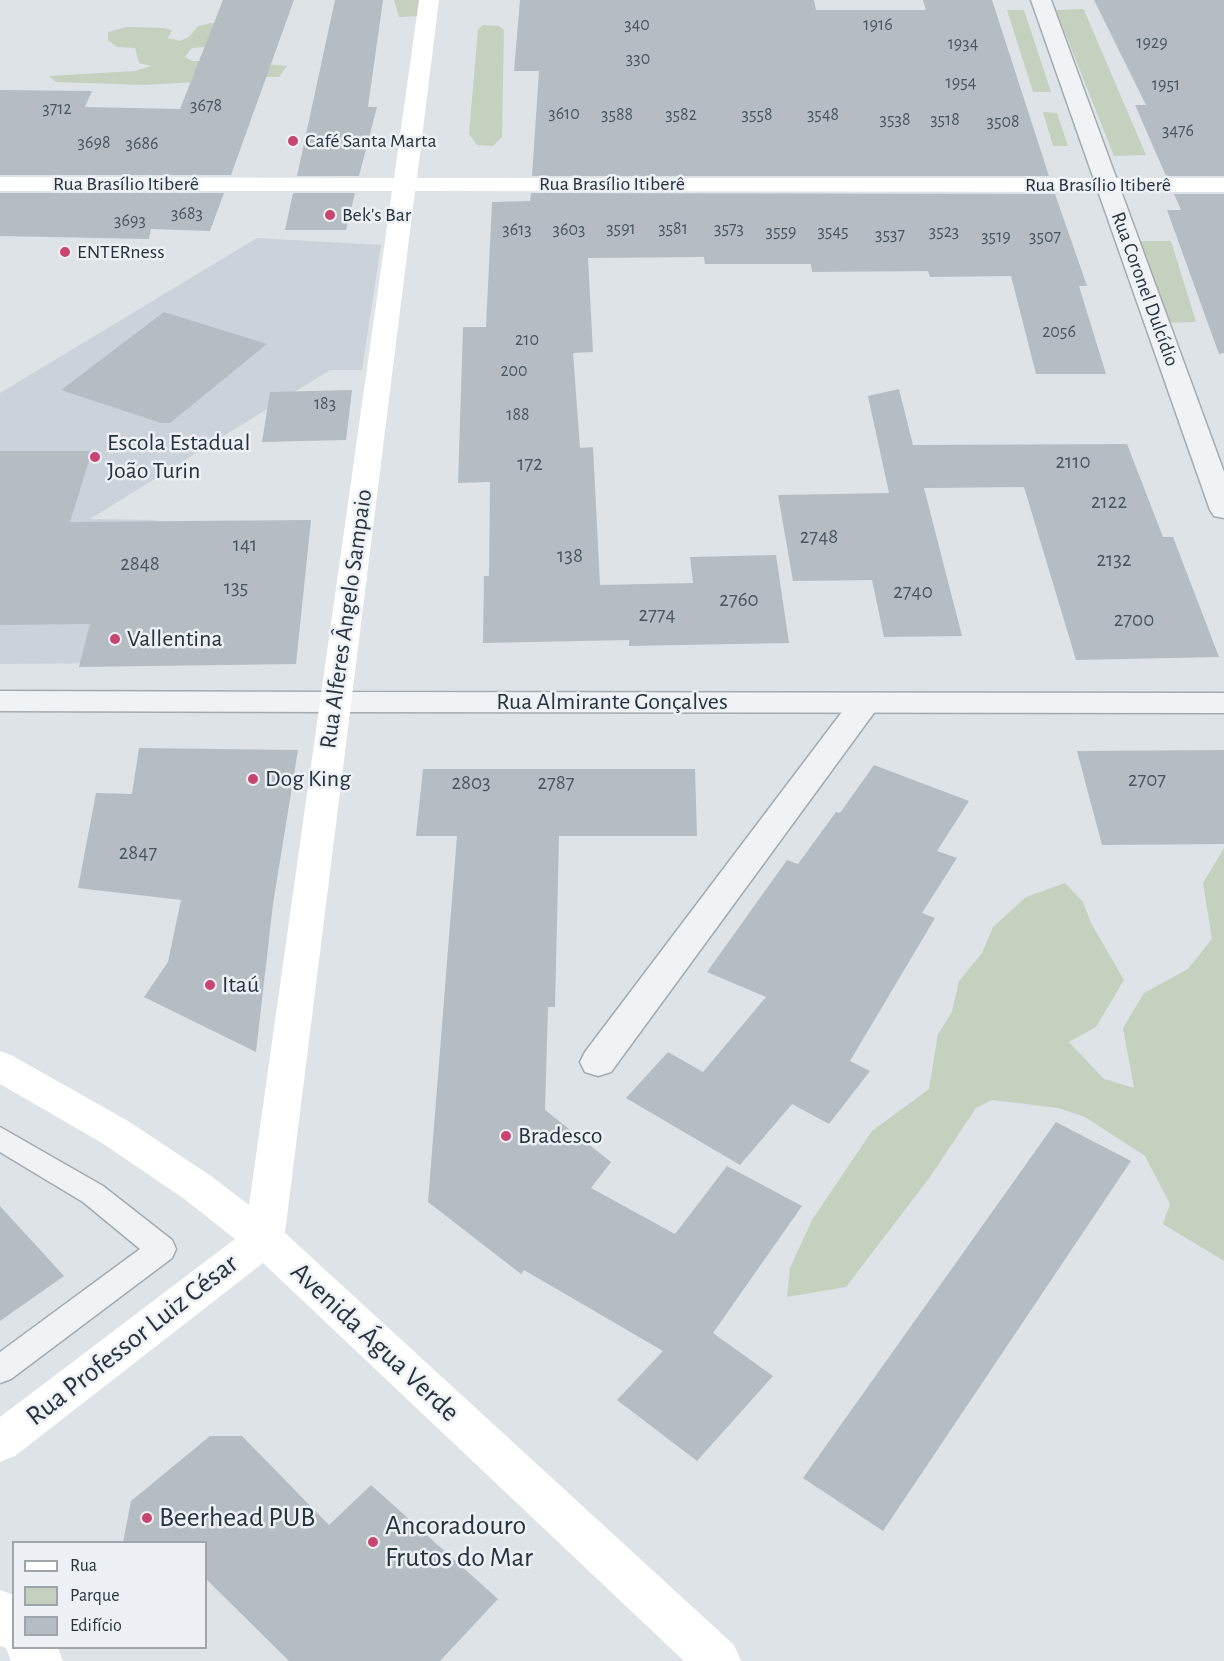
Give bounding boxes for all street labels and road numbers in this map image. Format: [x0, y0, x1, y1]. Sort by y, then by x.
street label: Rua Brasílio Itiberê [53, 172, 199, 196]
street label: Rua Brasílio Itiberê [539, 172, 685, 196]
street label: Rua Brasílio Itiberê [1025, 173, 1171, 197]
street label: Rua Coronel Dulcídio [1106, 209, 1184, 369]
street label: Rua Alferes Ângelo Sampaio [314, 487, 378, 751]
street label: Rua Almirante Gonçalves [496, 688, 728, 716]
street label: Rua Professor Luiz César [19, 1247, 245, 1433]
street label: Avenida Água Verde [284, 1255, 466, 1429]

